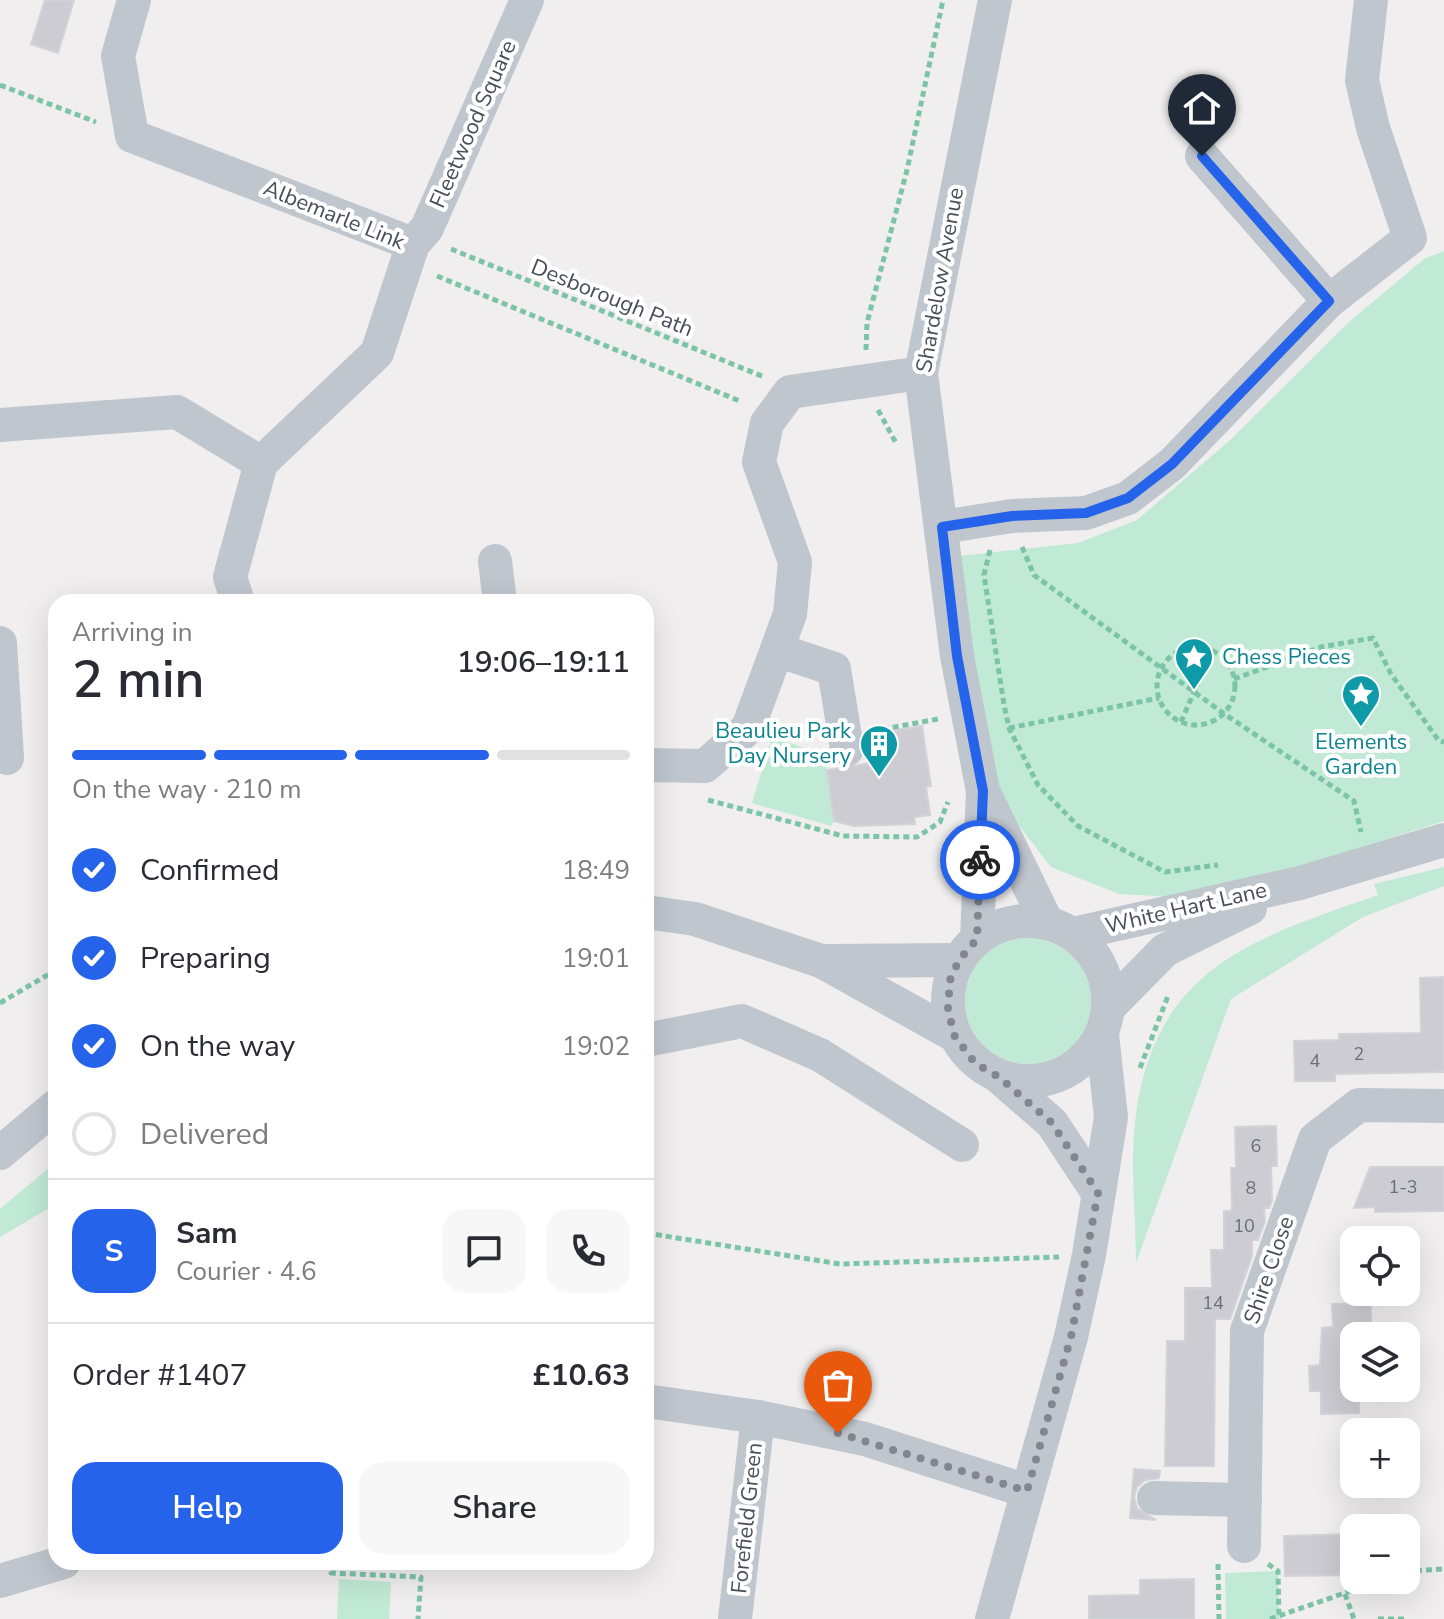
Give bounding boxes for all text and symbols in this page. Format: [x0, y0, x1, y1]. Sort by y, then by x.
street label: Fleetwood Square [423, 35, 523, 213]
pin [1168, 74, 1236, 156]
icon: home [1180, 86, 1224, 130]
street label: Albemarle Link [259, 173, 410, 257]
street label: Shardelow Avenue [909, 185, 971, 375]
street label: Desborough Path [527, 252, 697, 344]
text: Arriving in [72, 615, 193, 650]
place icon: Chess Pieces [1173, 636, 1215, 691]
text: 19:06–19:11 [457, 642, 630, 683]
place label: Chess Pieces [1222, 642, 1351, 672]
text: 2 min [72, 644, 205, 715]
place icon: Elements Garden [1340, 673, 1382, 728]
place label: Beaulieu Park Day Nursery [715, 716, 852, 771]
building icon: Beaulieu Park Day Nursery [858, 723, 900, 778]
place label: Elements Garden [1315, 727, 1407, 782]
text: On the way · 210 m [72, 772, 301, 807]
courier [940, 820, 1020, 900]
icon: bike [958, 838, 1002, 882]
icon: check [72, 848, 116, 892]
text: Confirmed [140, 850, 280, 891]
text: 18:49 [562, 853, 630, 888]
street label: White Hart Lane [1102, 875, 1270, 941]
icon: check [72, 936, 116, 980]
text: Preparing [140, 938, 271, 979]
text: 19:01 [562, 941, 630, 976]
icon: check [72, 1024, 116, 1068]
text: On the way [140, 1026, 295, 1067]
text: 19:02 [562, 1029, 630, 1064]
house number: 2 [1354, 1042, 1364, 1066]
house number: 4 [1310, 1049, 1321, 1073]
text: Delivered [140, 1114, 269, 1155]
house number: 6 [1251, 1134, 1261, 1158]
house number: 1-3 [1388, 1175, 1418, 1199]
house number: 8 [1246, 1176, 1256, 1200]
button: chat [442, 1209, 526, 1293]
button: phone [546, 1209, 630, 1293]
street label: Shire Close [1237, 1212, 1301, 1328]
text: Sam [176, 1213, 238, 1254]
house number: 10 [1233, 1214, 1255, 1238]
map controls [1340, 1226, 1420, 1594]
button: locate [1340, 1226, 1420, 1306]
text: S [105, 1231, 123, 1272]
text: Courier · 4.6 [176, 1254, 317, 1289]
house number: 14 [1202, 1291, 1224, 1315]
button: layers [1340, 1322, 1420, 1402]
pin [804, 1351, 872, 1433]
text: Order #1407 [72, 1355, 247, 1396]
text: £10.63 [533, 1355, 630, 1396]
icon: bag [816, 1363, 860, 1407]
button: + [1340, 1418, 1420, 1498]
street label: Forefield Green [724, 1441, 770, 1595]
button: Help [72, 1462, 343, 1554]
button: Share [359, 1462, 630, 1554]
button: − [1340, 1514, 1420, 1594]

